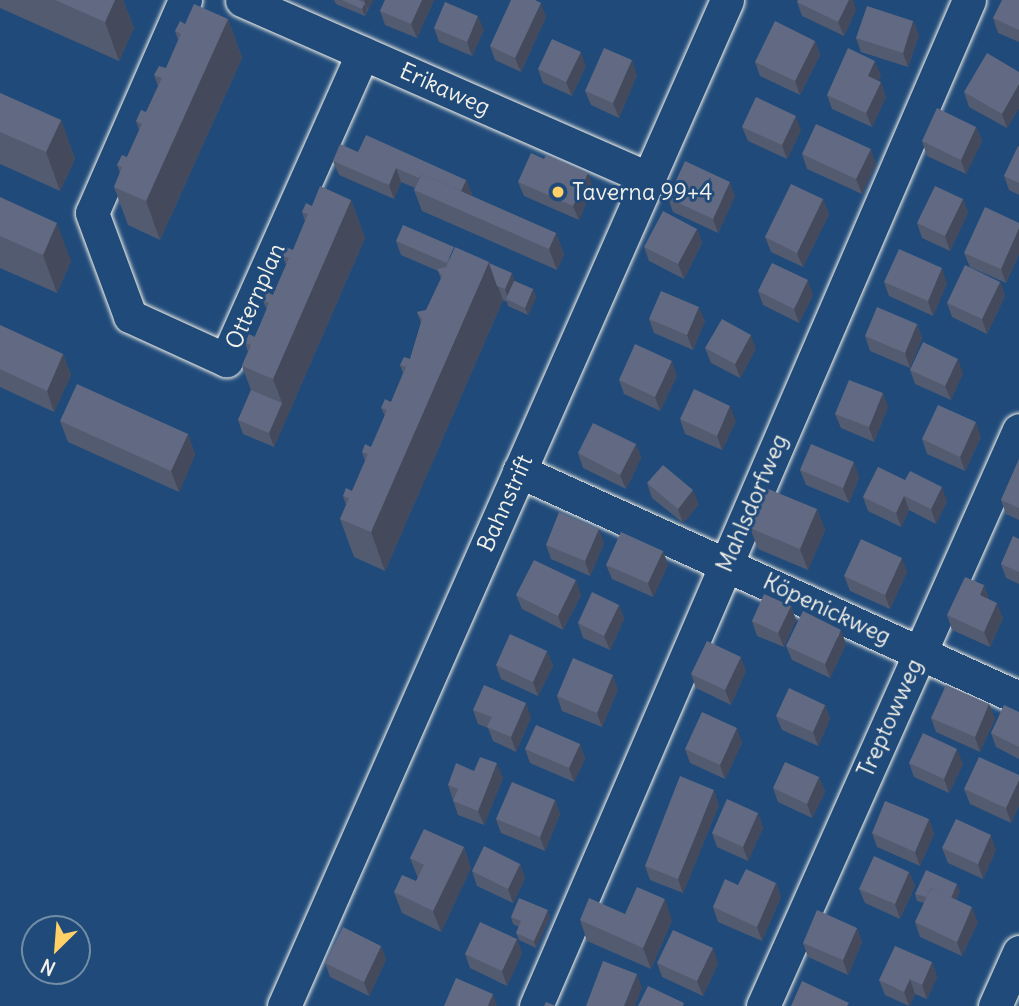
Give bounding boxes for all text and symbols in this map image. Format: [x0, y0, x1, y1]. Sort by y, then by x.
street label: Erikaweg [396, 57, 494, 121]
place label: Taverna 99+4 [572, 178, 712, 206]
marker: Taverna 99+4 [550, 184, 566, 200]
street label: Otternplan [219, 239, 291, 353]
street label: Mahlsdorfweg [711, 430, 793, 576]
street label: Bahnstrift [471, 450, 539, 556]
street label: Köpenickweg [759, 567, 895, 651]
street label: Treptowweg [852, 655, 928, 781]
north arrow [21, 915, 91, 985]
text: N [37, 954, 59, 981]

